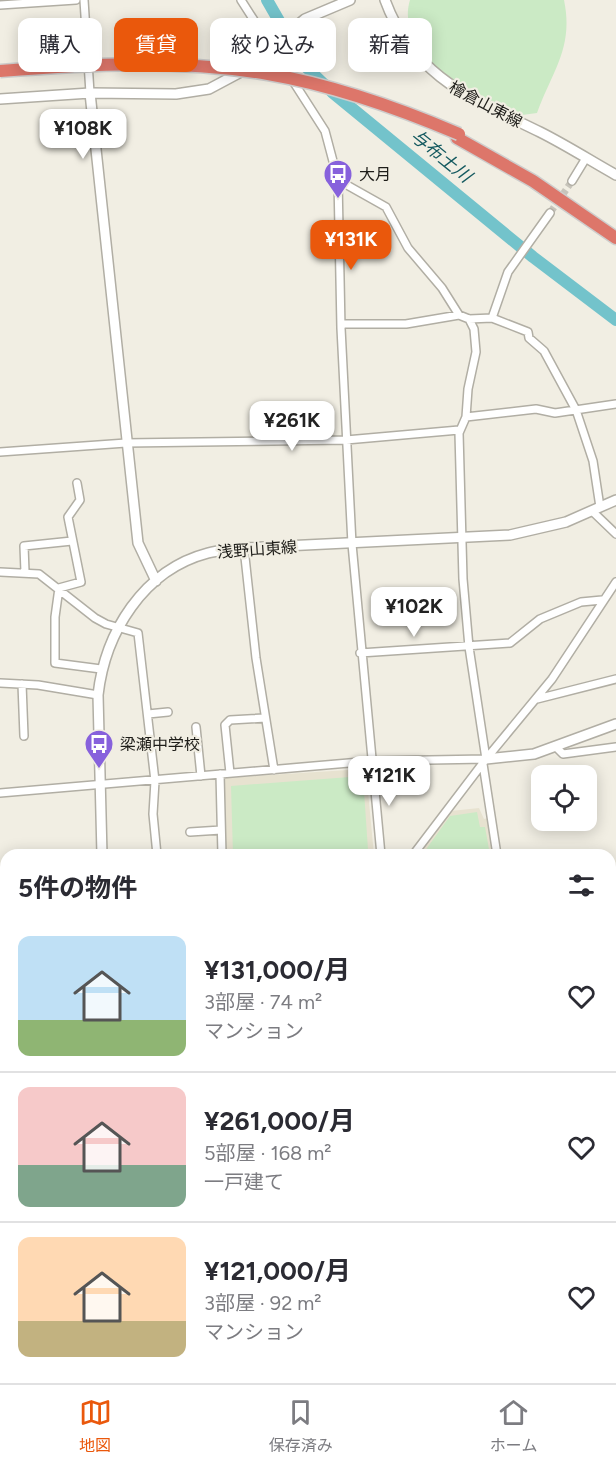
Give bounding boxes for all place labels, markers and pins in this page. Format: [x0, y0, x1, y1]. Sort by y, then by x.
pin: ¥108K [41, 109, 125, 160]
bus stop icon: 大月 [322, 158, 354, 200]
place label: 大月 [359, 165, 391, 184]
pin: ¥131K [309, 220, 393, 271]
pin: ¥261K [250, 401, 334, 452]
pin: ¥102K [372, 587, 456, 638]
bus stop icon: 梁瀬中学校 [83, 728, 115, 770]
place label: 梁瀬中学校 [120, 735, 200, 754]
pin: ¥121K [347, 756, 431, 807]

